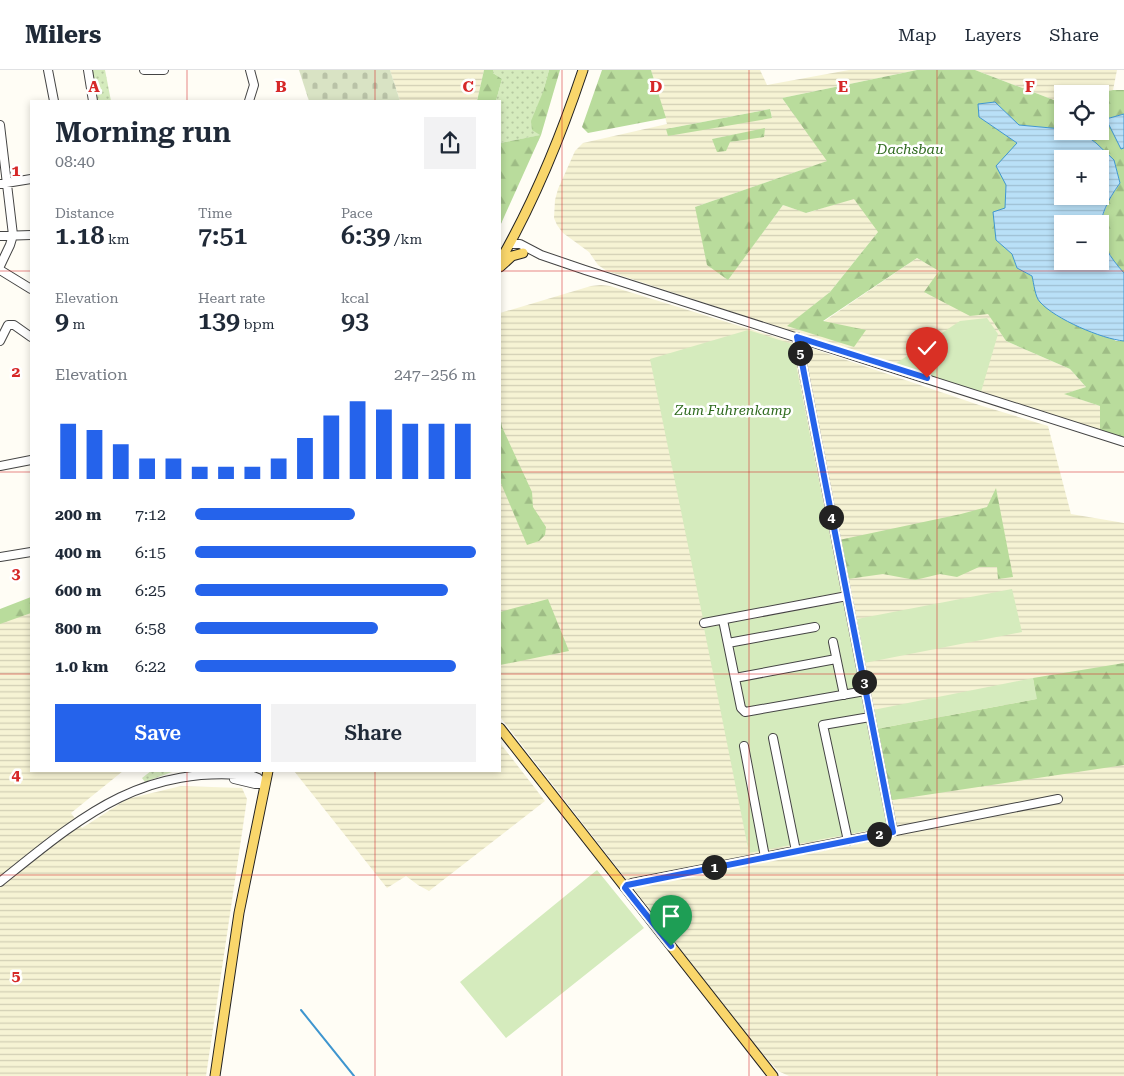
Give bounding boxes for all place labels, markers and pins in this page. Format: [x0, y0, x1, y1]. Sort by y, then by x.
pin [906, 327, 948, 378]
pin: 5 [788, 340, 812, 366]
pin: 4 [818, 504, 844, 530]
pin: 3 [852, 670, 876, 694]
pin: 2 [866, 822, 892, 846]
pin: 1 [702, 854, 726, 880]
pin [650, 895, 692, 946]

